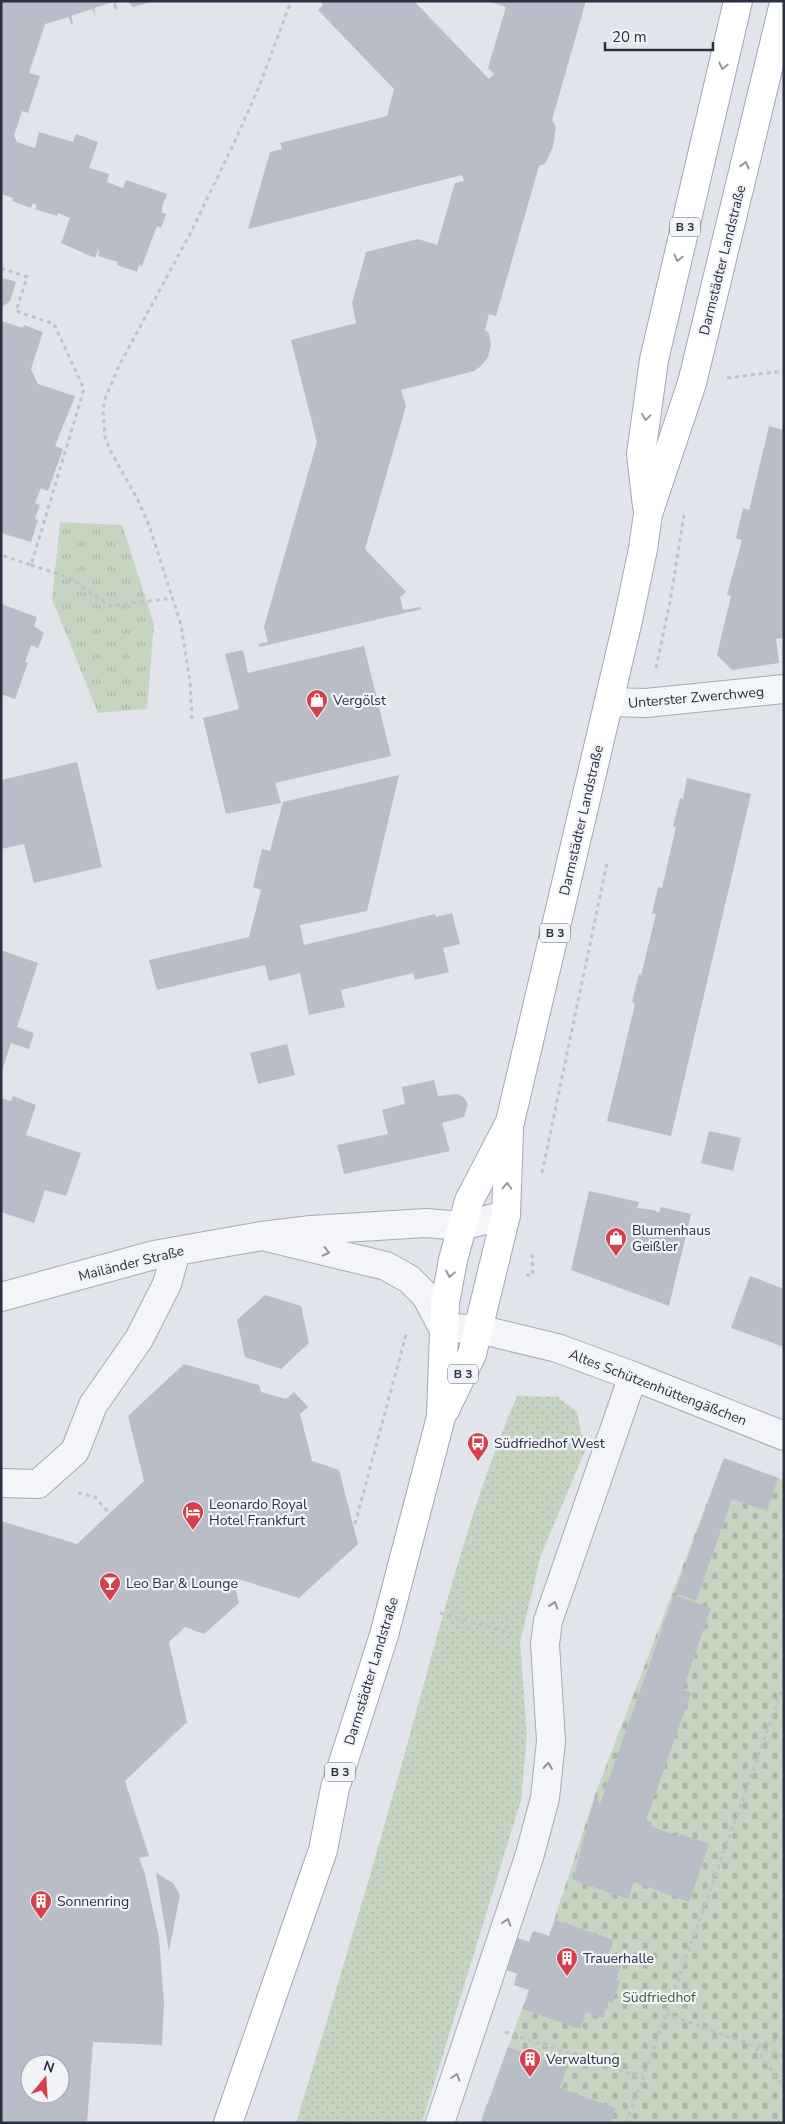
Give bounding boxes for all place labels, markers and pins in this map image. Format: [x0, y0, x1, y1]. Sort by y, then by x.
shop icon: Vergölst [305, 688, 329, 719]
place label: Vergölst [332, 691, 386, 710]
place label: Blumenhaus Geißler [632, 1221, 711, 1256]
shop icon: Blumenhaus Geißler [604, 1226, 628, 1257]
bus stop icon: Südfriedhof West [466, 1431, 490, 1462]
place label: Südfriedhof West [494, 1434, 605, 1453]
place label: Leonardo Royal Hotel Frankfurt [209, 1495, 308, 1530]
hotel icon: Leonardo Royal Hotel Frankfurt [181, 1500, 205, 1531]
bar icon: Leo Bar & Lounge [98, 1571, 122, 1602]
place label: Leo Bar & Lounge [126, 1574, 238, 1593]
building icon: Sonnenring [29, 1889, 53, 1920]
place label: Sonnenring [57, 1892, 129, 1911]
building icon: Trauerhalle [555, 1946, 579, 1977]
place label: Trauerhalle [583, 1949, 654, 1968]
building icon: Verwaltung [518, 2047, 542, 2078]
place label: Verwaltung [545, 2050, 620, 2069]

